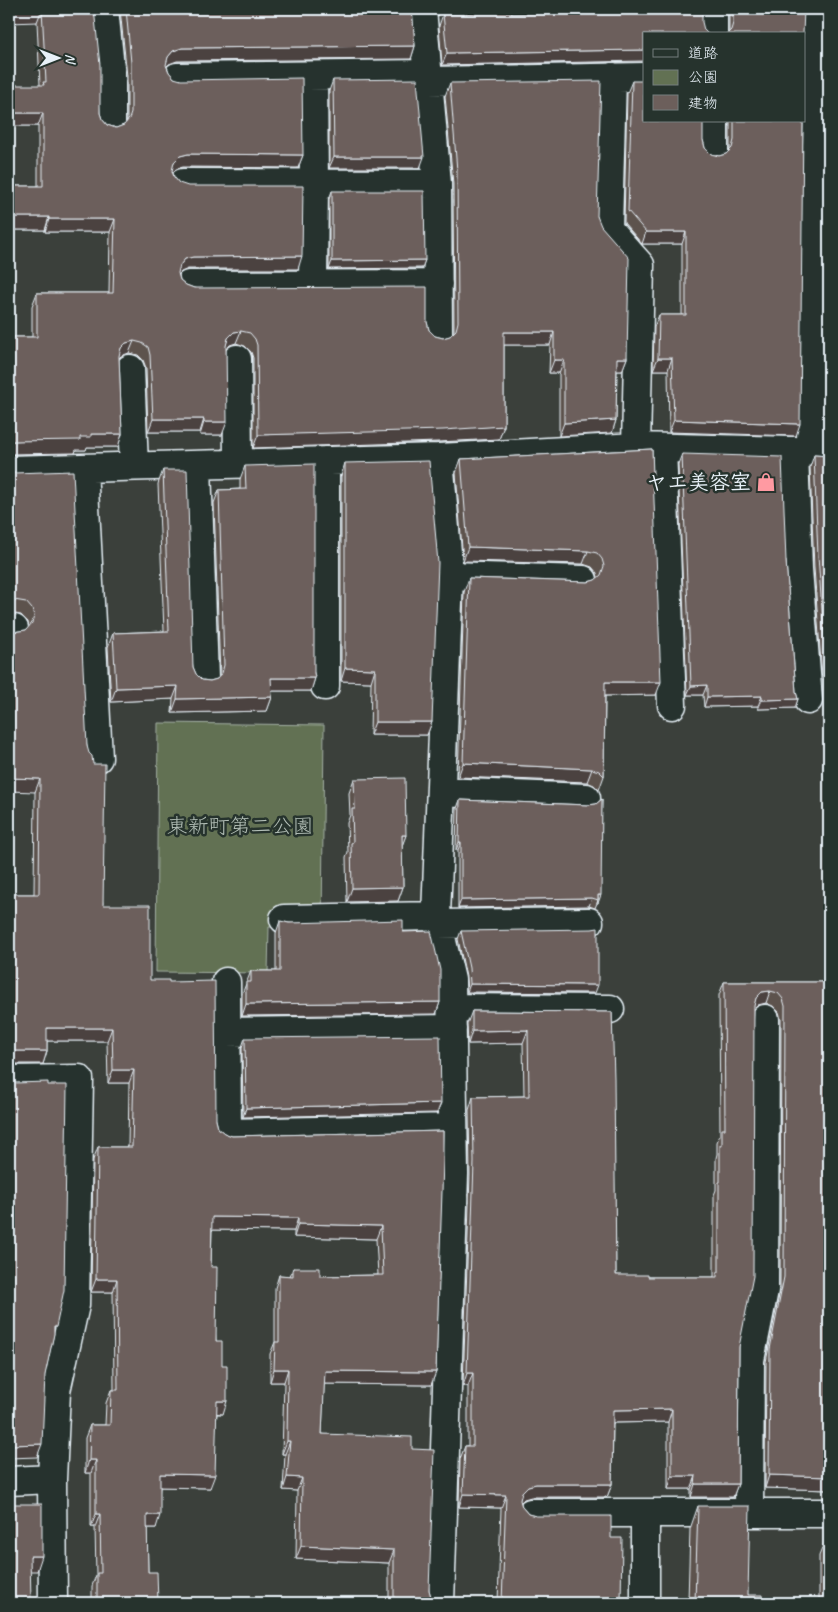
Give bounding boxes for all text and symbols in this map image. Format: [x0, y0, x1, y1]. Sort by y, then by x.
north arrow [32, 32, 82, 82]
legend [643, 32, 806, 122]
text: 道路 [688, 44, 718, 63]
text: N [62, 54, 79, 65]
text: 公園 [688, 68, 718, 87]
text: 建物 [688, 94, 718, 113]
place label: ヤエ美容室 [646, 469, 751, 495]
shop icon: ヤエ美容室 [755, 471, 777, 493]
park label: 東新町第二公園 [167, 813, 314, 839]

